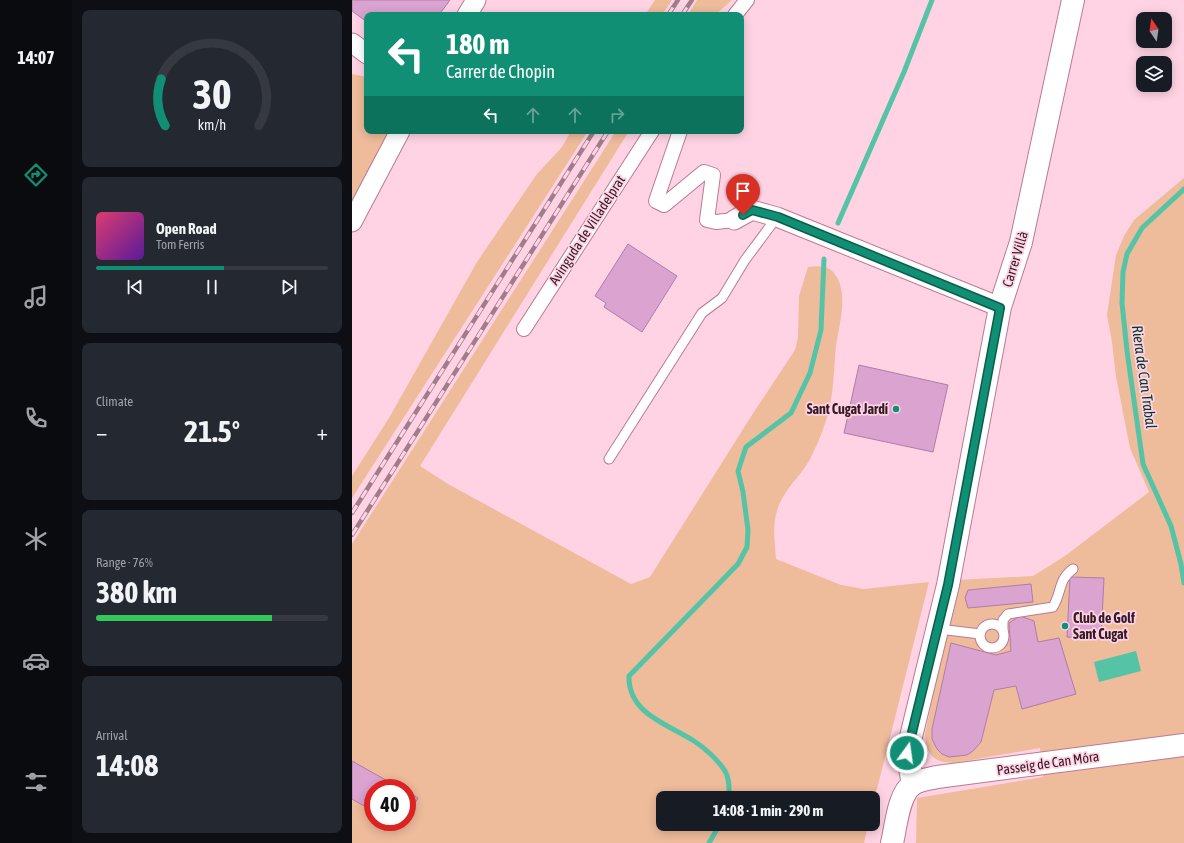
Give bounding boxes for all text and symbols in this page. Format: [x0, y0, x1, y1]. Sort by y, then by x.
north arrow [1136, 12, 1172, 48]
map controls [1136, 12, 1172, 92]
icon: left [380, 28, 432, 80]
text: 180 m [446, 28, 509, 60]
text: 14:07 [17, 47, 55, 68]
button: layers [1136, 56, 1172, 92]
text: Carrer de Chopin [446, 61, 555, 82]
text: 30 [192, 70, 232, 118]
icon: left [480, 104, 502, 126]
icon: ahead [522, 104, 544, 126]
icon: ahead [564, 104, 586, 126]
icon: right [606, 104, 628, 126]
text: km/h [198, 117, 226, 133]
icon: directions [22, 161, 50, 189]
street label: Avinguda de Villadelprat [546, 172, 628, 288]
pin [726, 174, 760, 215]
icon: arrive [732, 180, 754, 202]
text: Open Road [156, 220, 217, 237]
street label: Carrer Villà [999, 229, 1031, 289]
text: Tom Ferris [156, 237, 204, 252]
icon: previous [124, 276, 146, 298]
icon: pause [201, 276, 223, 298]
icon: next [278, 276, 300, 298]
icon: music [22, 283, 50, 311]
water label: Riera de Can Trabal [1129, 324, 1160, 430]
text: Climate [96, 394, 133, 409]
place label: Sant Cugat Jardí [807, 401, 889, 417]
icon: phone [22, 404, 50, 432]
marker: Sant Cugat Jardí [891, 404, 901, 414]
text: 21.5° [184, 414, 240, 448]
text: − [96, 419, 107, 445]
text: + [317, 419, 328, 445]
icon: climate [22, 525, 50, 553]
text: Range · 76% [96, 555, 153, 570]
text: 380 km [96, 575, 177, 609]
place label: Club de Golf Sant Cugat [1073, 610, 1135, 642]
marker: Club de Golf Sant Cugat [1060, 621, 1070, 631]
icon: car [22, 647, 50, 675]
text: Arrival [96, 728, 128, 743]
position arrow [886, 732, 928, 774]
text: 14:08 [96, 748, 158, 782]
street label: Passeig de Can Móra [996, 748, 1100, 778]
icon: filters [22, 768, 50, 796]
speed limit sign: 40 [364, 779, 416, 831]
text: 14:08 · 1 min · 290 m [713, 802, 823, 819]

